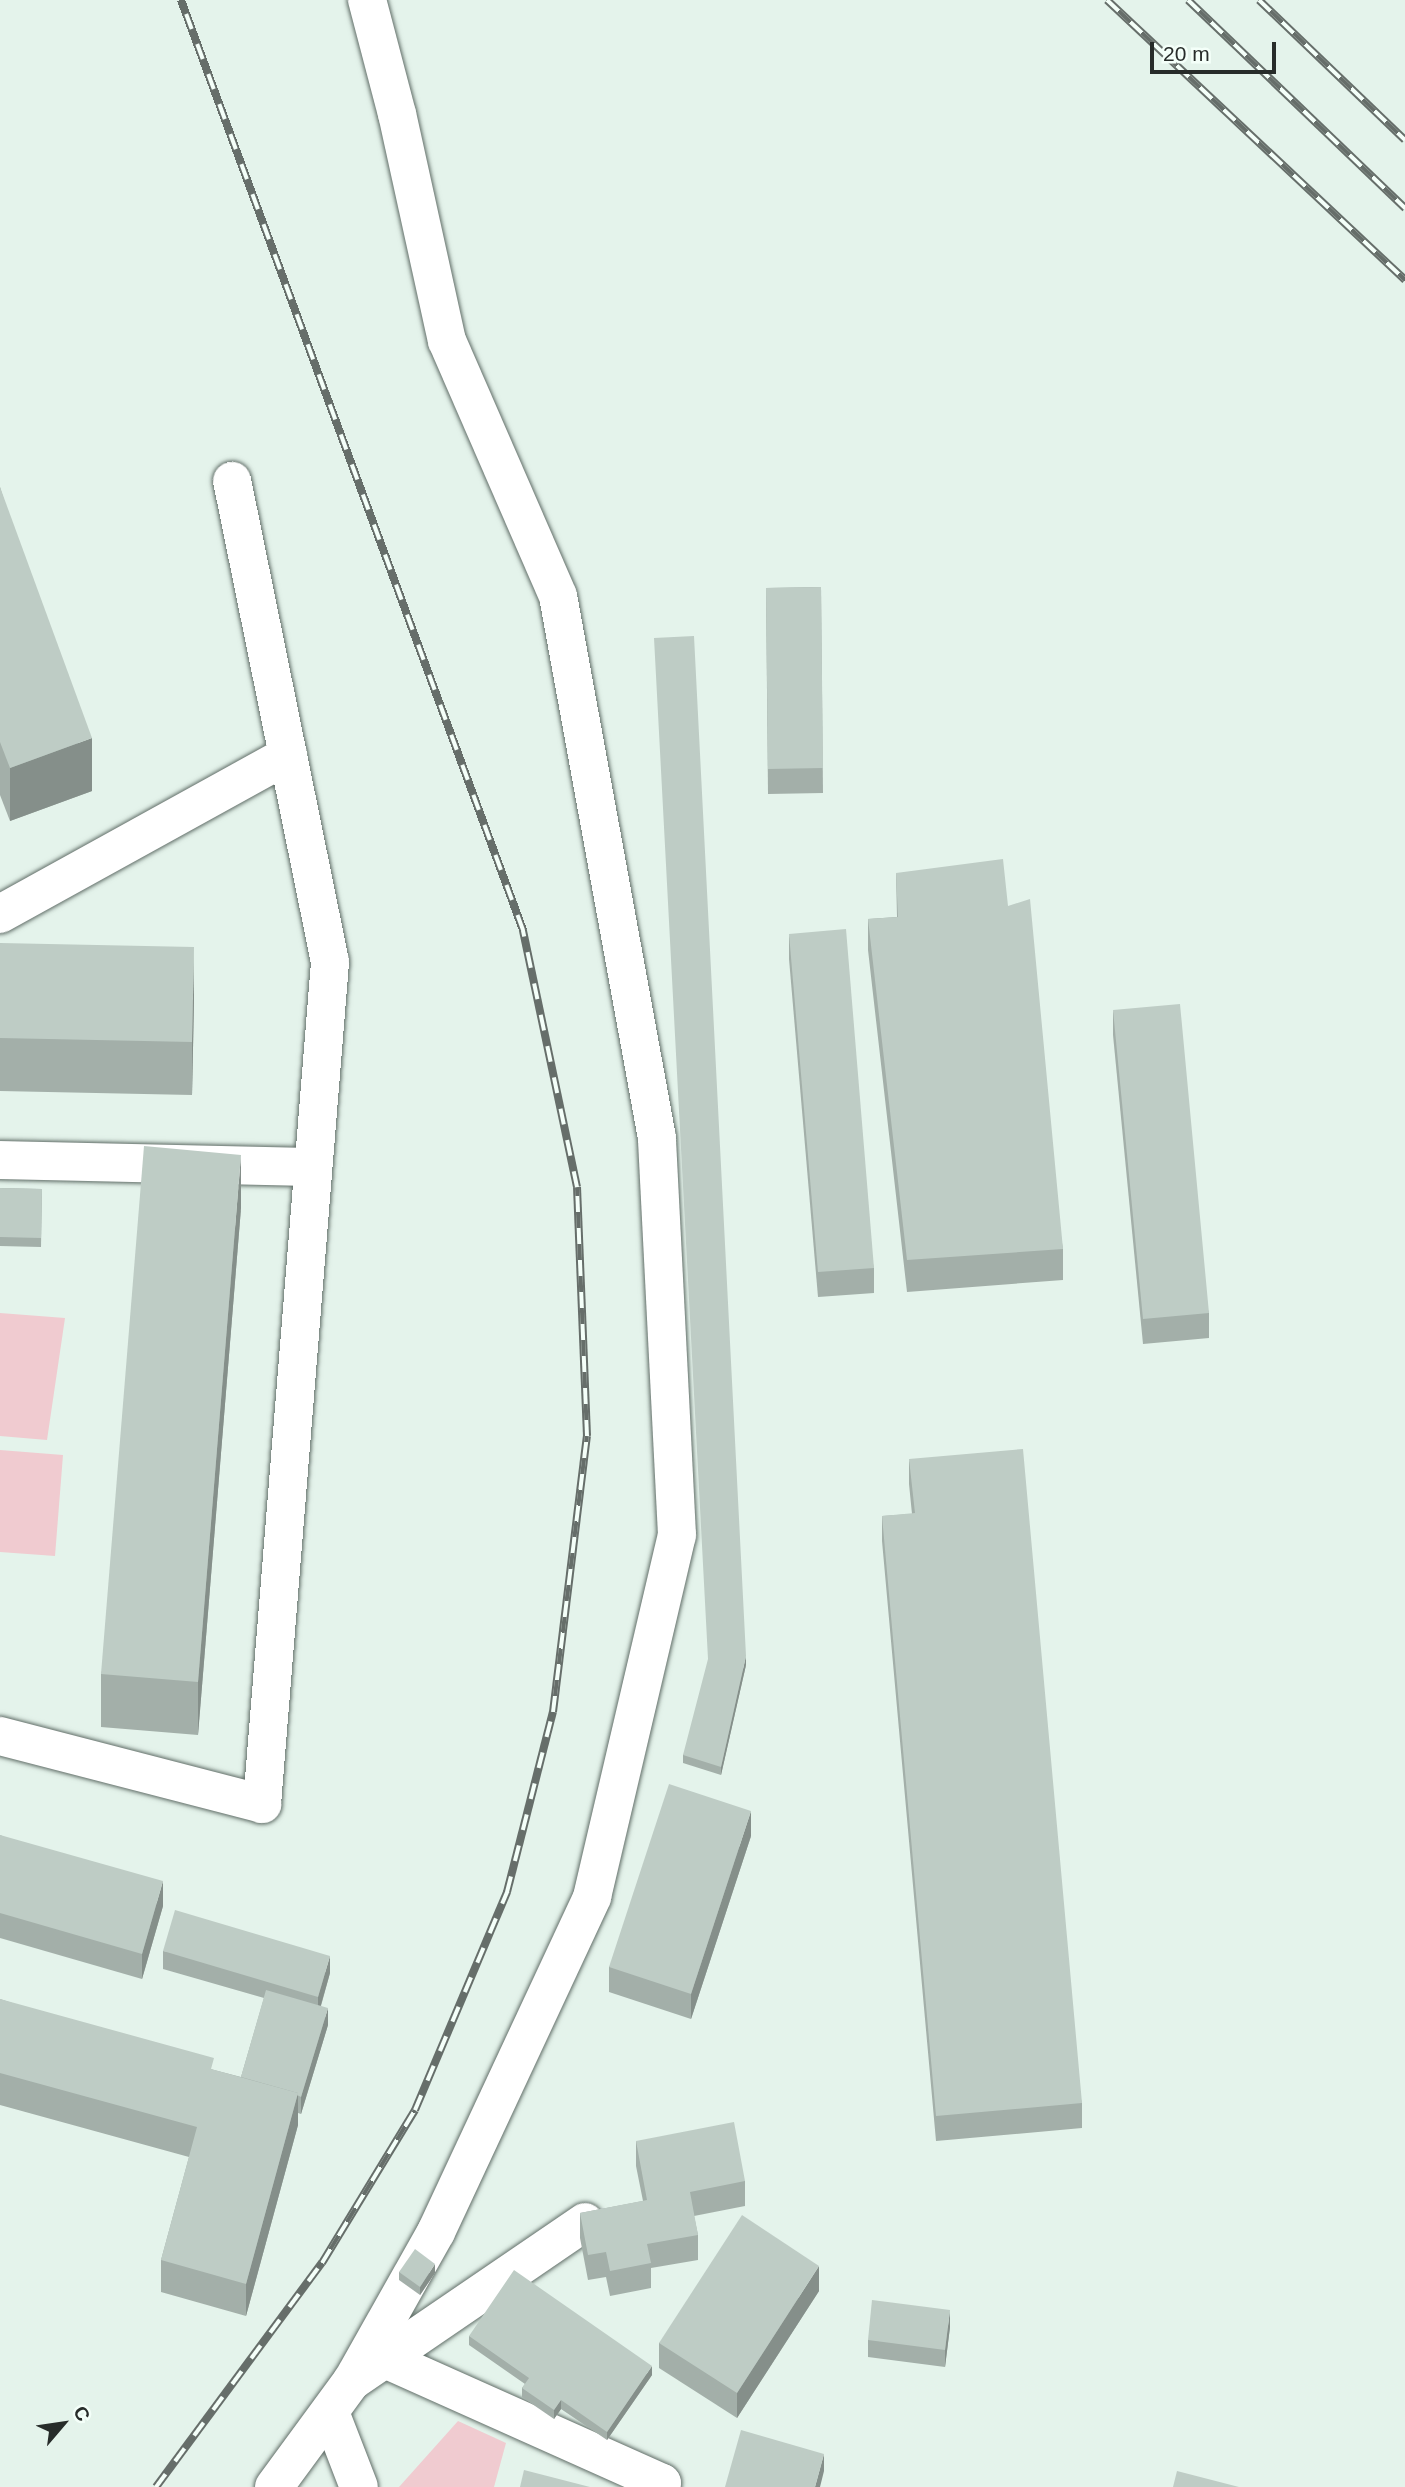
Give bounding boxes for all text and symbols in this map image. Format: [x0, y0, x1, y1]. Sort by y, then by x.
scale bar [1153, 28, 1279, 72]
text: 20 m [1163, 42, 1210, 65]
north arrow [28, 2389, 98, 2459]
text: С [69, 2402, 94, 2425]

